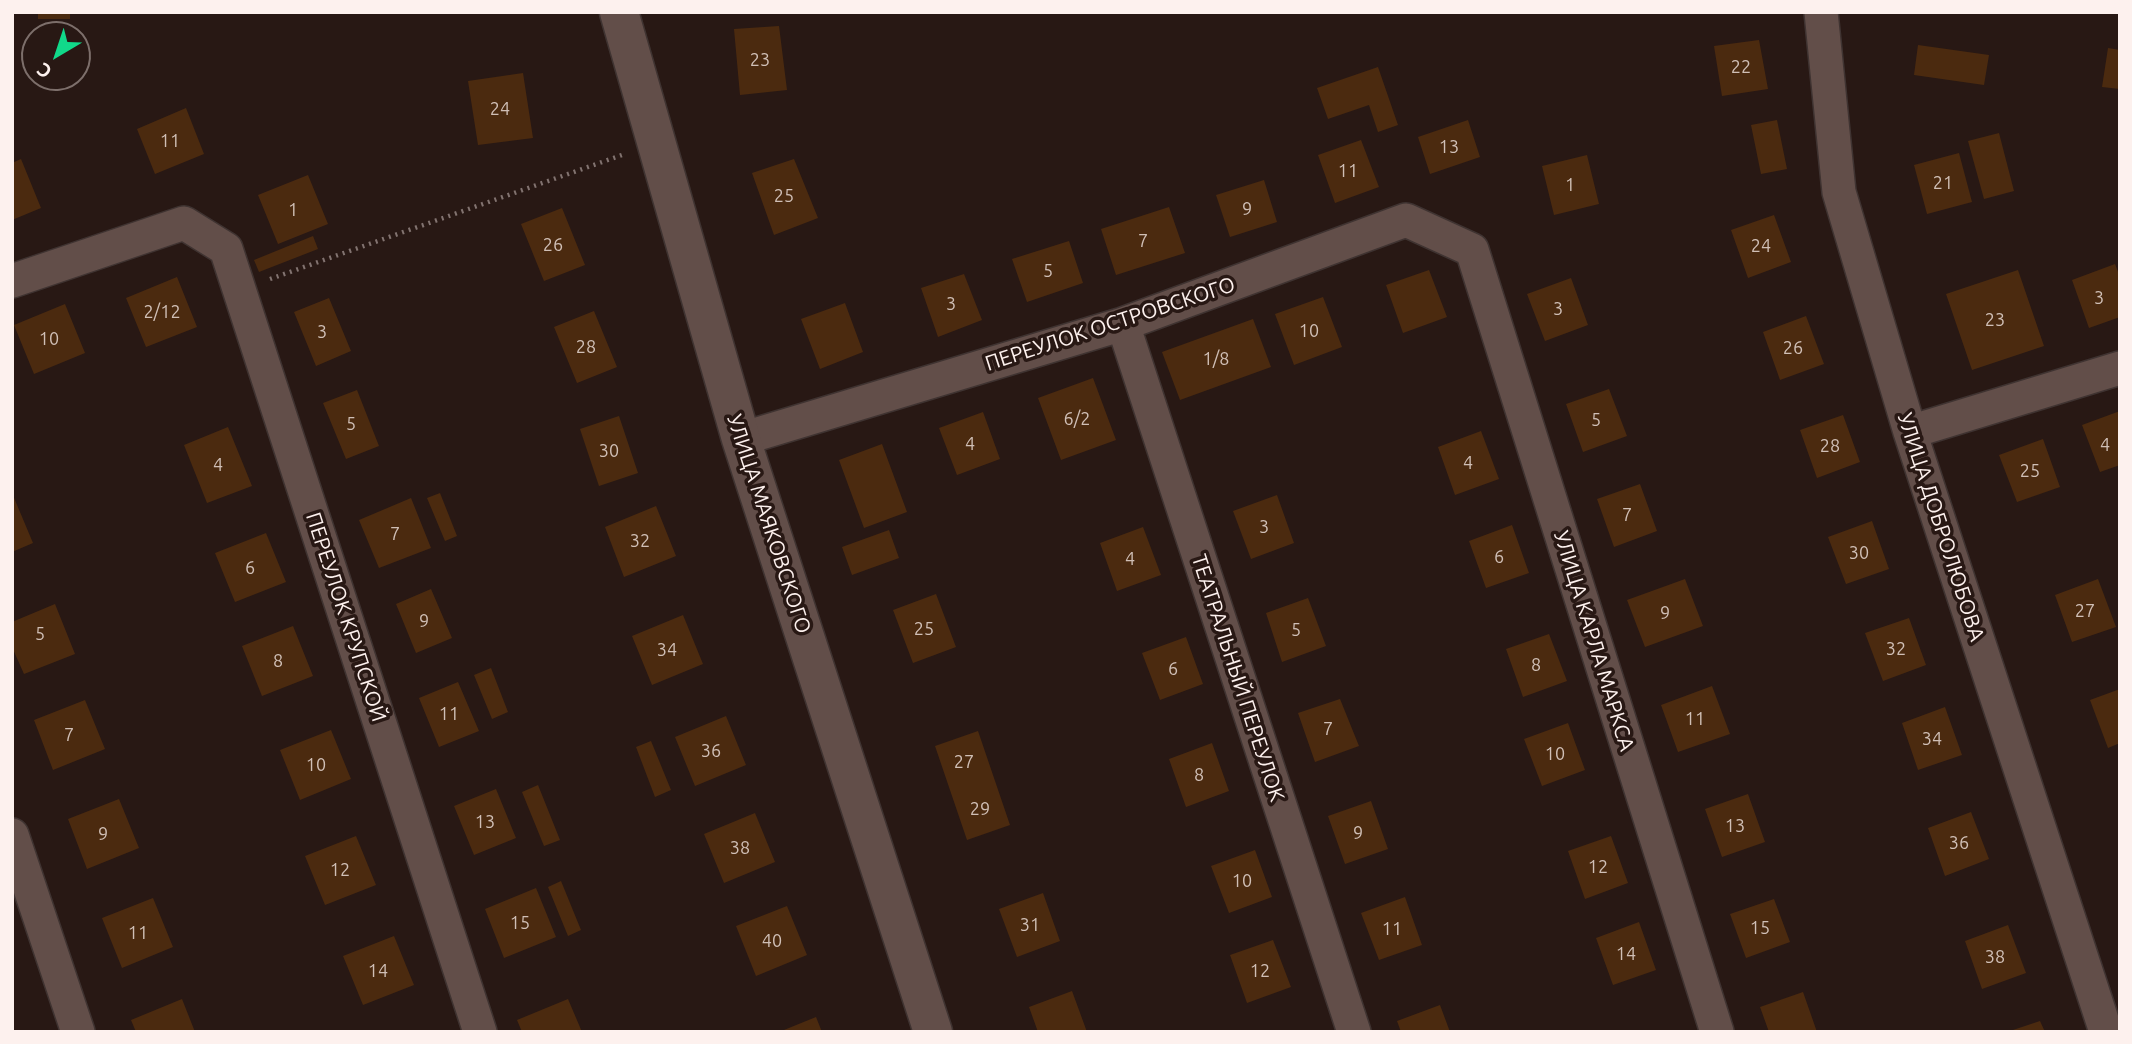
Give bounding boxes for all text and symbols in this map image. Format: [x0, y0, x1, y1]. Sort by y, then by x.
north arrow [21, 21, 91, 91]
house number: 23 [750, 49, 770, 71]
house number: 22 [1731, 56, 1751, 78]
text: С [32, 58, 56, 83]
house number: 24 [490, 98, 510, 120]
house number: 11 [160, 130, 180, 152]
house number: 13 [1439, 136, 1459, 158]
house number: 11 [1338, 160, 1358, 182]
house number: 21 [1933, 172, 1953, 194]
house number: 1 [1565, 174, 1575, 196]
house number: 25 [774, 185, 794, 207]
house number: 9 [1242, 198, 1252, 220]
house number: 1 [288, 199, 298, 221]
house number: 7 [1138, 230, 1148, 252]
house number: 26 [543, 234, 563, 256]
house number: 24 [1751, 235, 1771, 257]
house number: 5 [1043, 260, 1053, 282]
street label: ПЕРЕУЛОК ОСТРОВСКОГО [982, 272, 1238, 376]
house number: 3 [2094, 287, 2104, 309]
house number: 3 [946, 293, 956, 315]
house number: 3 [1553, 298, 1563, 320]
house number: 2/12 [143, 301, 181, 323]
house number: 23 [1985, 309, 2005, 331]
house number: 10 [1299, 320, 1319, 342]
house number: 3 [317, 321, 327, 343]
house number: 10 [39, 328, 59, 350]
house number: 28 [576, 336, 596, 358]
house number: 26 [1783, 337, 1803, 359]
house number: 1/8 [1203, 348, 1229, 370]
house number: 6/2 [1064, 408, 1090, 430]
house number: 5 [1591, 409, 1601, 431]
street label: УЛИЦА ДОБРОЛЮБОВА [1892, 410, 1990, 644]
street label: УЛИЦА МАЯКОВСКОГО [722, 411, 816, 637]
house number: 5 [346, 413, 356, 435]
house number: 4 [965, 433, 975, 455]
house number: 4 [2100, 434, 2110, 456]
house number: 28 [1820, 435, 1840, 457]
house number: 30 [599, 440, 619, 462]
house number: 4 [1463, 452, 1473, 474]
house number: 4 [213, 454, 223, 476]
house number: 25 [2020, 460, 2040, 482]
house number: 7 [1622, 504, 1632, 526]
street label: ПЕРЕУЛОК КРУПСКОЙ [300, 509, 392, 725]
house number: 3 [1259, 516, 1269, 538]
house number: 7 [390, 523, 400, 545]
street label: УЛИЦА КАРЛА МАРКСА [1548, 528, 1640, 754]
house number: 32 [630, 530, 650, 552]
house number: 30 [1849, 542, 1869, 564]
house number: 6 [1494, 546, 1504, 568]
house number: 4 [1125, 548, 1135, 570]
street label: ТЕАТРАЛЬНЫЙ ПЕРЕУЛОК [1186, 551, 1290, 805]
house number: 6 [245, 557, 255, 579]
house number: 27 [2075, 600, 2095, 622]
house number: 9 [1660, 602, 1670, 624]
house number: 9 [419, 610, 429, 632]
house number: 25 [914, 618, 934, 640]
house number: 5 [1291, 619, 1301, 641]
house number: 5 [35, 623, 45, 645]
house number: 32 [1886, 638, 1906, 660]
house number: 34 [657, 639, 677, 661]
house number: 8 [273, 650, 283, 672]
house number: 8 [1531, 654, 1541, 676]
house number: 6 [1168, 658, 1178, 680]
house number: 11 [439, 703, 459, 725]
house number: 11 [1685, 708, 1705, 730]
house number: 7 [1323, 718, 1333, 740]
house number: 7 [64, 724, 74, 746]
house number: 34 [1922, 728, 1942, 750]
house number: 36 [701, 740, 721, 762]
house number: 10 [1545, 743, 1565, 765]
house number: 27 [954, 751, 974, 773]
house number: 10 [306, 754, 326, 776]
house number: 8 [1194, 764, 1204, 786]
house number: 29 [970, 798, 990, 820]
house number: 13 [475, 811, 495, 833]
house number: 13 [1725, 815, 1745, 837]
house number: 9 [1353, 822, 1363, 844]
house number: 9 [98, 823, 108, 845]
house number: 36 [1949, 832, 1969, 854]
house number: 38 [730, 837, 750, 859]
house number: 12 [1588, 856, 1608, 878]
house number: 12 [330, 859, 350, 881]
house number: 10 [1232, 870, 1252, 892]
house number: 15 [510, 912, 530, 934]
house number: 31 [1020, 914, 1040, 936]
house number: 15 [1750, 917, 1770, 939]
house number: 11 [1382, 918, 1402, 940]
house number: 11 [128, 922, 148, 944]
house number: 40 [762, 930, 782, 952]
house number: 14 [1616, 943, 1636, 965]
house number: 38 [1985, 946, 2005, 968]
house number: 14 [368, 960, 388, 982]
house number: 12 [1250, 960, 1270, 982]

